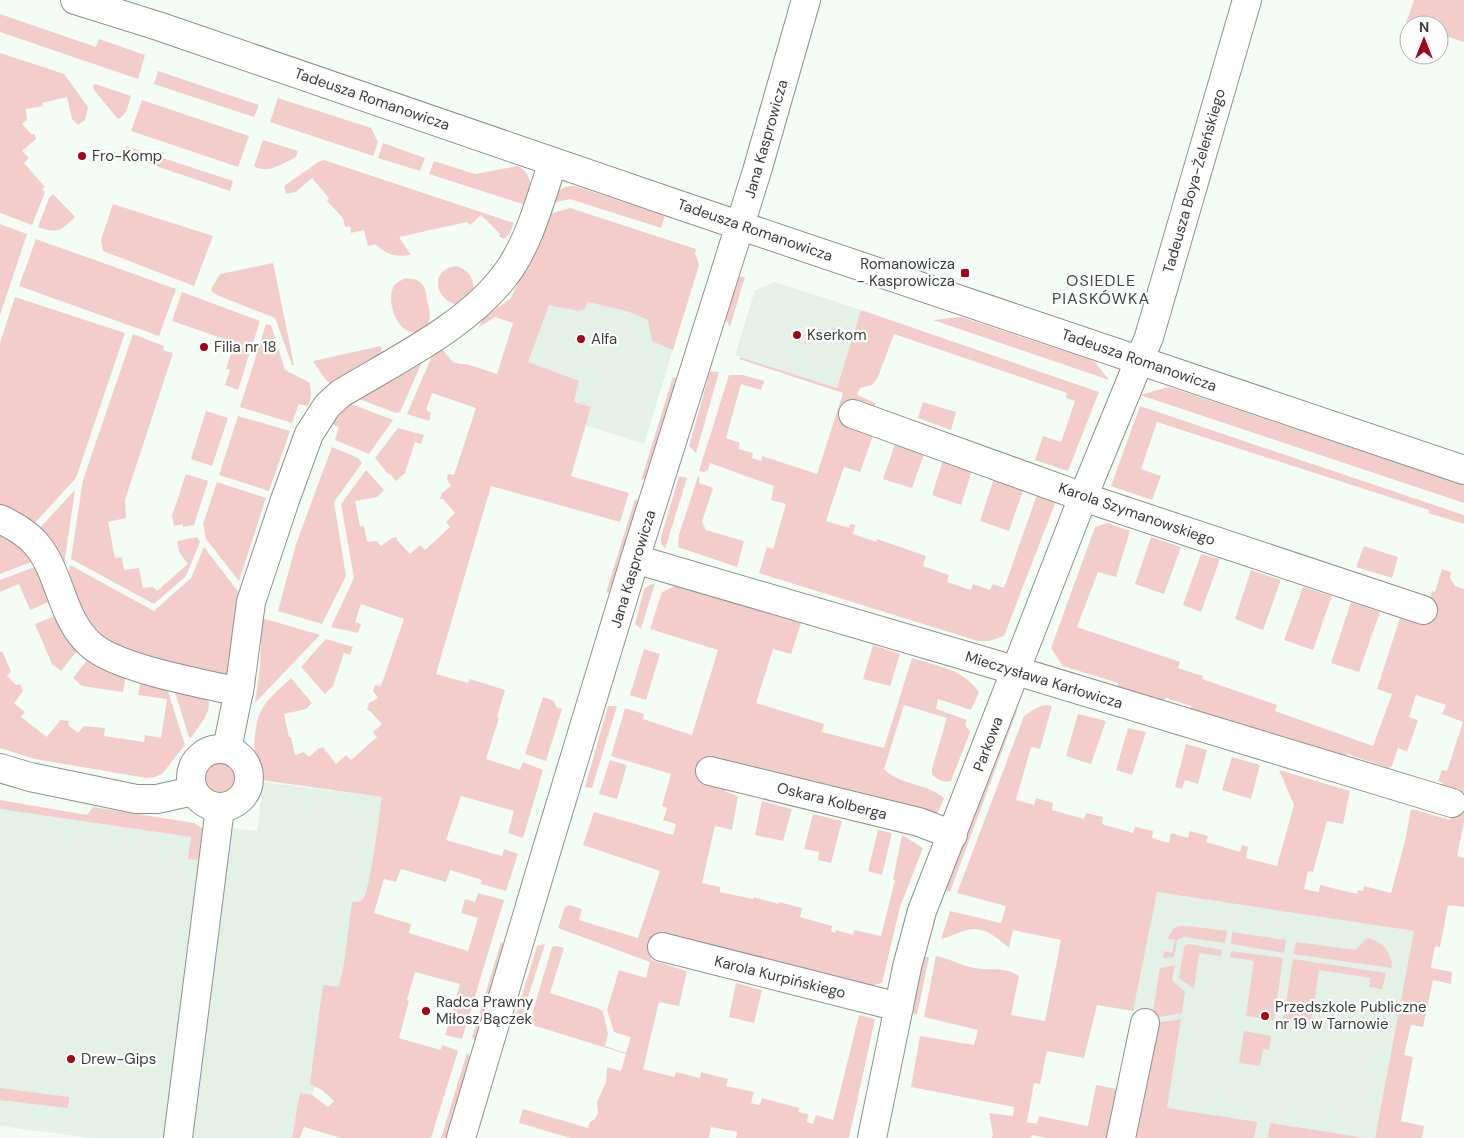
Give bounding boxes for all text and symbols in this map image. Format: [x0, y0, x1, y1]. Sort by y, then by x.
north arrow [1399, 15, 1449, 65]
text: N [1419, 18, 1429, 36]
street label: Tadeusza Romanowicza [292, 63, 452, 135]
street label: Jana Kasprowicza [740, 77, 792, 201]
street label: Tadeusza Boya-Żeleńskiego [1158, 86, 1230, 276]
place label: Fro-Komp [92, 146, 162, 166]
marker: Fro-Komp [76, 150, 88, 162]
street label: Tadeusza Romanowicza [675, 194, 835, 266]
place label: Romanowicza - Kasprowicza [857, 254, 955, 291]
marker: Romanowicza - Kasprowicza [959, 267, 971, 279]
district label: OSIEDLE PIASKÓWKA [1052, 270, 1150, 309]
street label: Tadeusza Romanowicza [1059, 324, 1219, 396]
place label: Kserkom [807, 325, 867, 345]
place label: Alfa [591, 329, 617, 349]
marker: Kserkom [791, 329, 803, 341]
marker: Alfa [575, 333, 587, 345]
place label: Filia nr 18 [214, 337, 277, 357]
marker: Filia nr 18 [198, 341, 210, 353]
street label: Karola Szymanowskiego [1056, 478, 1218, 550]
street label: Jana Kasprowicza [606, 508, 660, 630]
street label: Mieczysława Karłowicza [963, 646, 1125, 714]
street label: Parkowa [968, 714, 1008, 774]
street label: Oskara Kolberga [775, 778, 889, 824]
street label: Karola Kurpińskiego [712, 951, 848, 1003]
place label: Radca Prawny Miłosz Bączek [436, 992, 534, 1029]
place label: Przedszkole Publiczne nr 19 w Tarnowie [1275, 997, 1426, 1034]
marker: Radca Prawny Miłosz Bączek [420, 1005, 432, 1017]
marker: Przedszkole Publiczne nr 19 w Tarnowie [1259, 1010, 1271, 1022]
place label: Drew-Gips [81, 1049, 156, 1069]
marker: Drew-Gips [65, 1053, 77, 1065]

